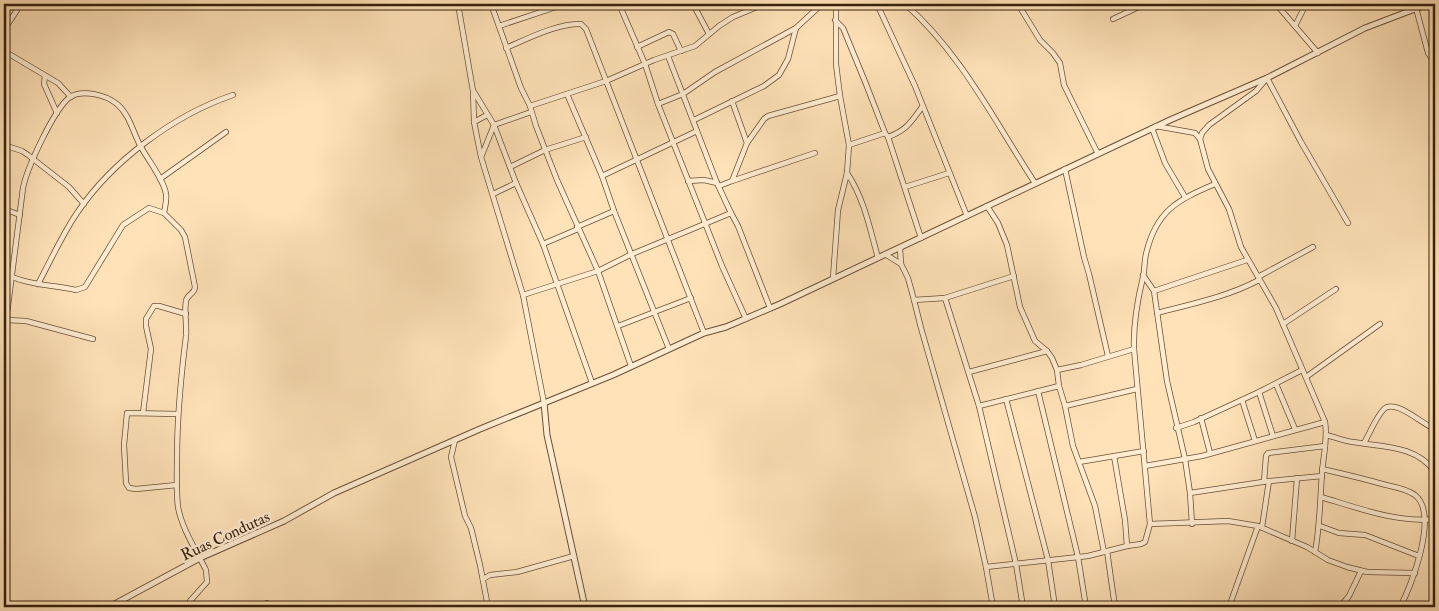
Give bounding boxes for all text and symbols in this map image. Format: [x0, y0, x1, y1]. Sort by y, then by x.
street label: Ruas Condutas [178, 507, 273, 565]

